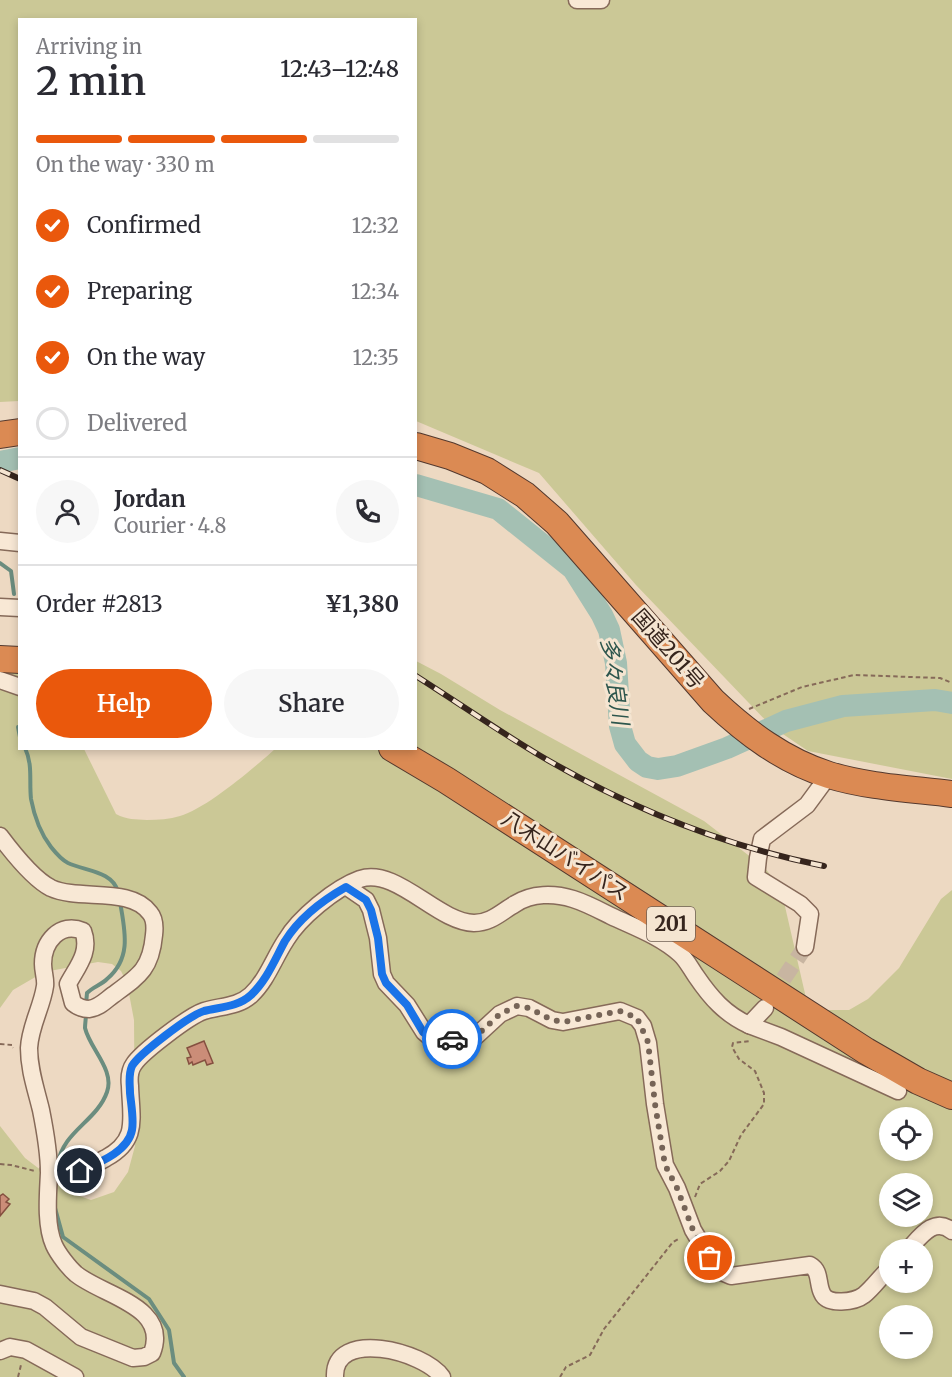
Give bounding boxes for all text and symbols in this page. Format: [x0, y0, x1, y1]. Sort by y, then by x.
text: Arriving in [36, 34, 142, 59]
text: 12:43–12:48 [280, 55, 399, 83]
text: 2 min [36, 57, 146, 106]
text: On the way · 330 m [36, 152, 215, 177]
icon: check [36, 209, 69, 242]
text: Confirmed [87, 211, 201, 239]
text: 12:32 [352, 213, 399, 238]
icon: check [36, 275, 69, 308]
text: Preparing [87, 277, 192, 305]
text: 12:34 [351, 279, 399, 304]
icon: check [36, 341, 69, 374]
text: On the way [87, 343, 205, 371]
text: 12:35 [353, 345, 399, 370]
text: Delivered [87, 409, 187, 437]
button: person [36, 480, 99, 543]
button: phone [336, 480, 399, 543]
text: Jordan [114, 485, 186, 513]
text: Courier · 4.8 [114, 513, 226, 538]
text: Order #2813 [36, 590, 163, 618]
text: ¥1,380 [325, 590, 399, 618]
street label: 国道201号 [626, 603, 710, 694]
water label: 多々良川 [595, 635, 635, 728]
button: Help [36, 669, 212, 738]
button: Share [224, 669, 399, 738]
street label: 八木山バイパス [496, 804, 634, 907]
road number: 201 [647, 907, 695, 941]
courier [422, 1009, 482, 1069]
icon: car [436, 1023, 469, 1056]
map controls [879, 1107, 933, 1359]
button: locate [879, 1107, 933, 1161]
pin [54, 1145, 105, 1196]
icon: home [63, 1154, 96, 1187]
button: layers [879, 1173, 933, 1227]
pin [684, 1232, 735, 1283]
button: + [879, 1239, 933, 1293]
icon: bag [693, 1241, 726, 1274]
button: − [879, 1305, 933, 1359]

